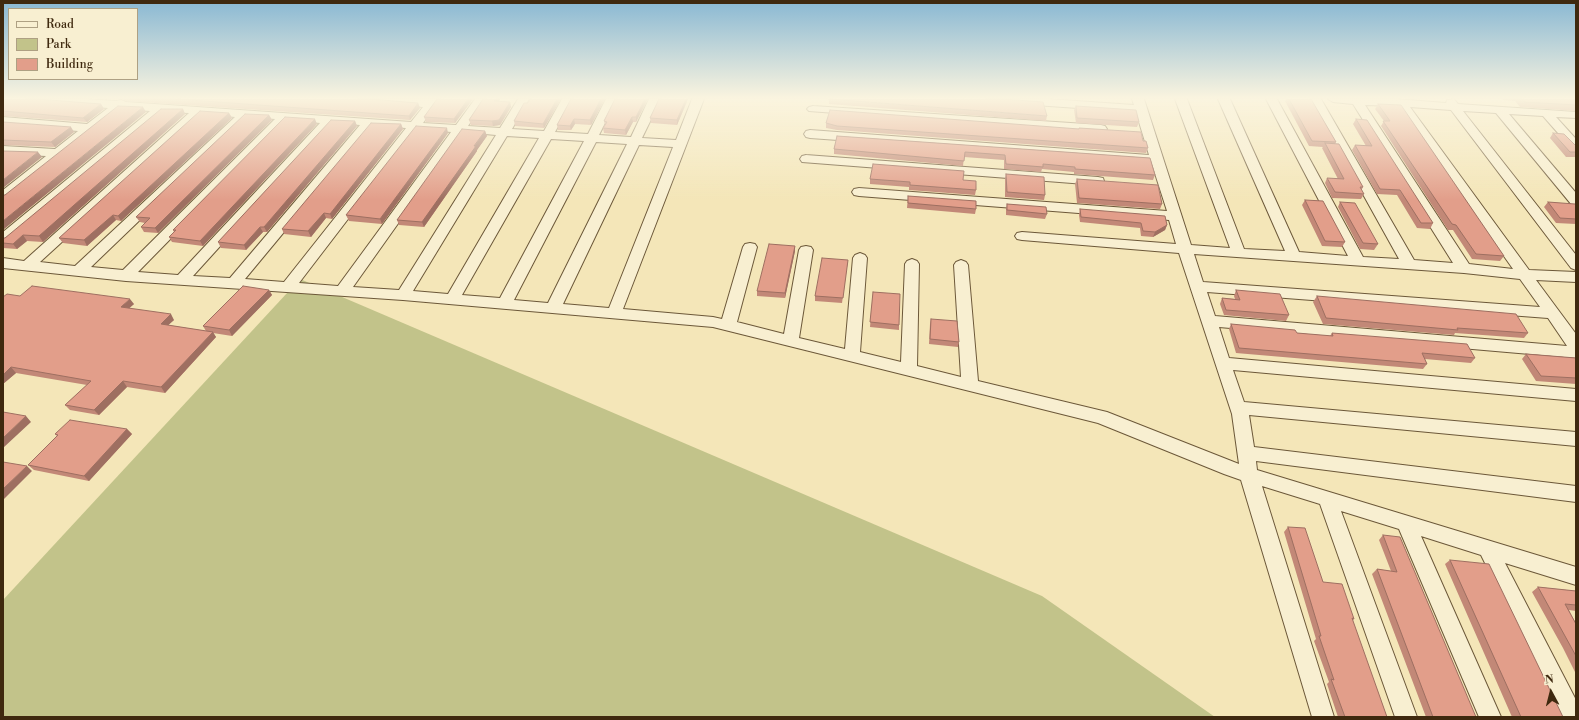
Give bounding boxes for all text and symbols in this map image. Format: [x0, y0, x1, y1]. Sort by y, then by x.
legend [8, 8, 138, 80]
text: Road [46, 17, 74, 32]
text: Park [46, 37, 71, 52]
text: Building [46, 57, 93, 72]
north arrow [1531, 672, 1571, 712]
text: N [1544, 673, 1555, 688]

